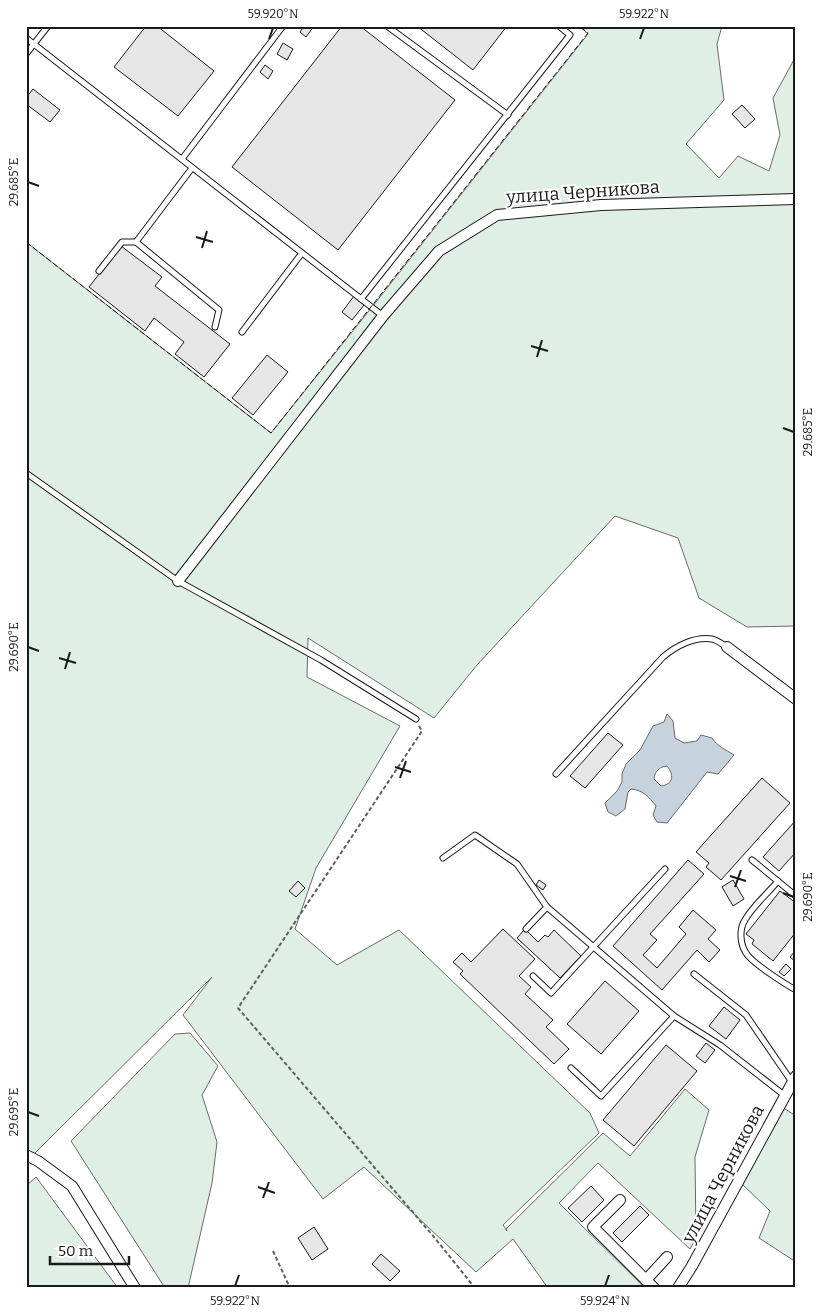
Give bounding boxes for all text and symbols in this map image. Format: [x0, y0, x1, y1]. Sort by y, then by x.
text: 59.920°N [248, 7, 299, 21]
text: 59.922°N [619, 7, 669, 21]
text: 29.685°E [7, 158, 21, 206]
street label: улица Черникова [505, 176, 660, 208]
text: 29.685°E [801, 408, 815, 456]
text: 29.690°E [7, 622, 21, 672]
text: 29.690°E [801, 872, 815, 922]
text: 29.695°E [7, 1088, 21, 1136]
street label: улица Черникова [677, 1101, 769, 1248]
scale bar [50, 1234, 129, 1266]
text: 50 m [58, 1242, 94, 1260]
text: 59.922°N [210, 1294, 260, 1308]
text: 59.924°N [580, 1294, 630, 1308]

